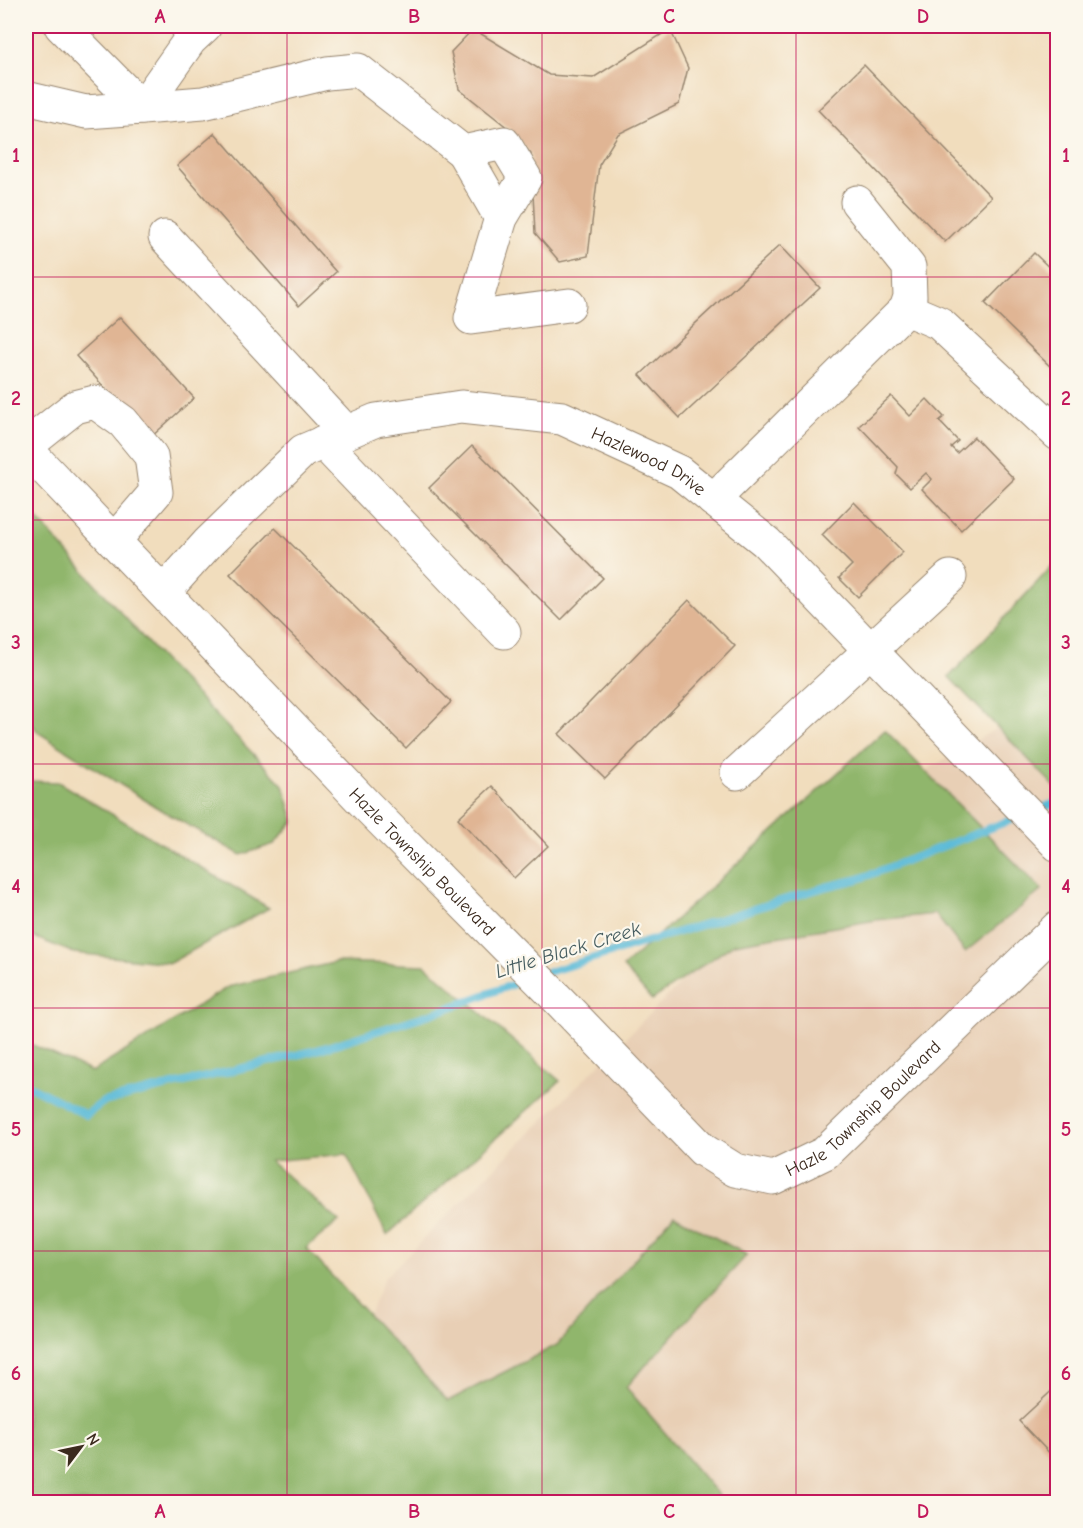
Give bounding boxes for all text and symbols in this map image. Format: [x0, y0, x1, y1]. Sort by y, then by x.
text: A [154, 5, 166, 28]
text: B [408, 5, 420, 28]
text: C [663, 5, 675, 28]
text: D [917, 5, 929, 28]
text: 1 [12, 144, 20, 167]
text: 1 [1062, 144, 1070, 167]
text: 2 [11, 387, 21, 410]
text: 2 [1061, 387, 1071, 410]
street label: Hazlewood Drive [588, 423, 710, 500]
text: 3 [11, 631, 21, 654]
text: 3 [1061, 631, 1071, 654]
street label: Hazle Township Boulevard [345, 783, 500, 940]
text: 4 [11, 875, 21, 898]
text: 4 [1061, 875, 1071, 898]
water label: Little Black Creek [493, 917, 644, 983]
street label: Hazle Township Boulevard [782, 1036, 945, 1181]
text: 5 [11, 1118, 21, 1141]
text: 5 [1061, 1118, 1071, 1141]
text: 6 [11, 1362, 21, 1385]
text: 6 [1061, 1362, 1071, 1385]
north arrow [51, 1417, 111, 1477]
text: N [82, 1430, 103, 1449]
text: A [154, 1500, 166, 1523]
text: B [408, 1500, 420, 1523]
text: C [663, 1500, 675, 1523]
text: D [917, 1500, 929, 1523]

